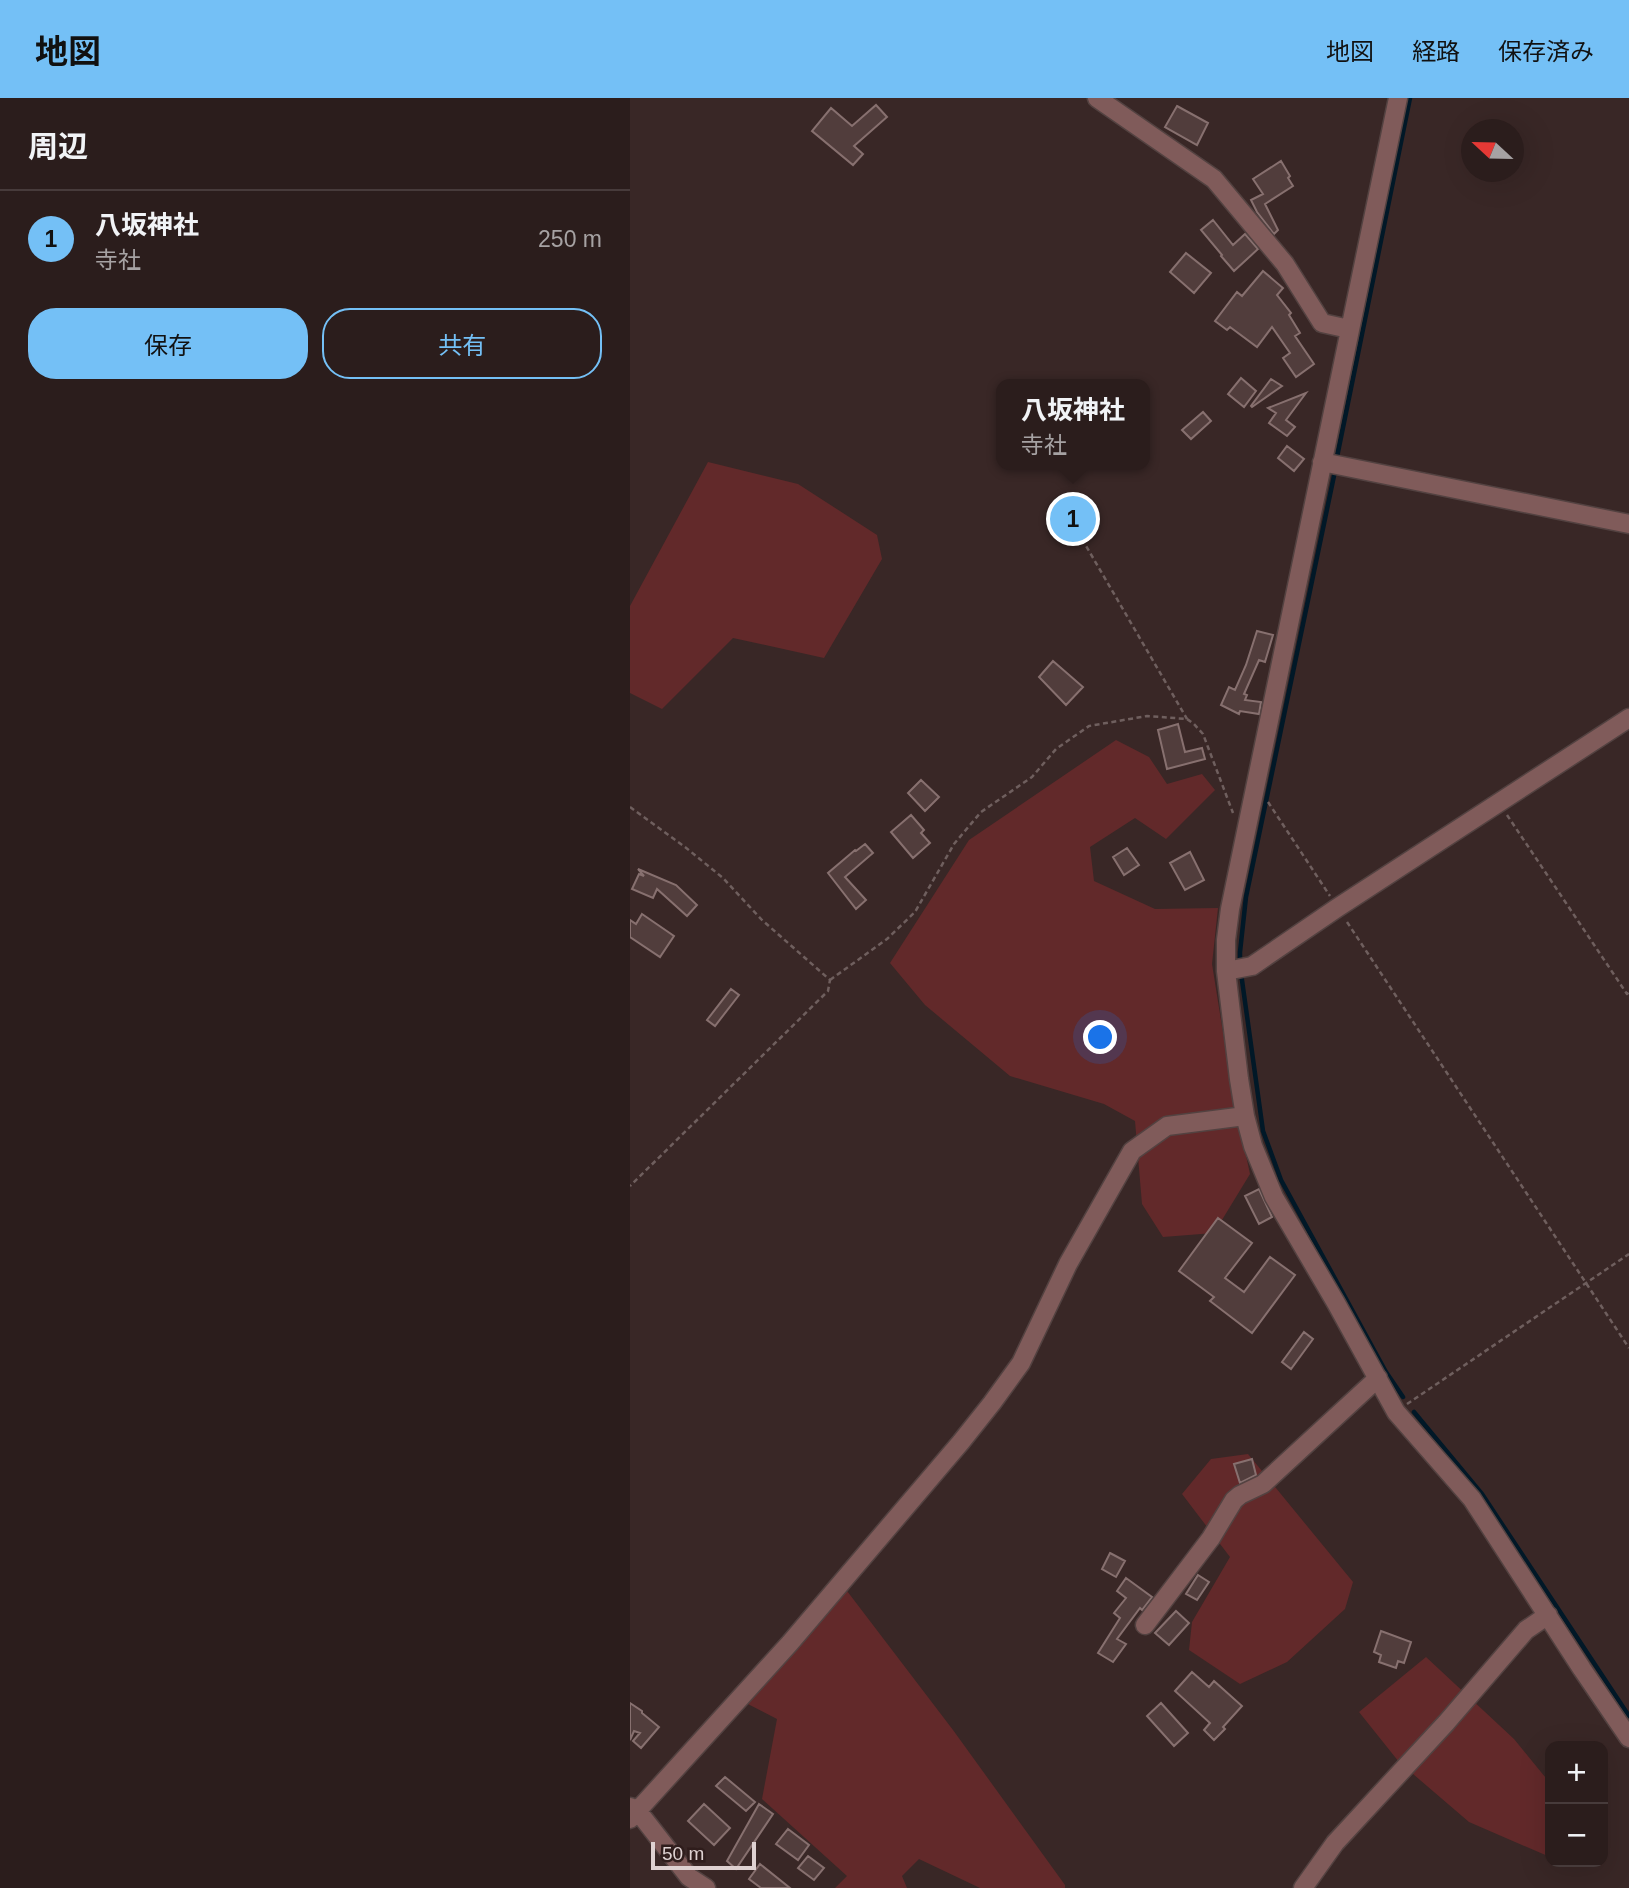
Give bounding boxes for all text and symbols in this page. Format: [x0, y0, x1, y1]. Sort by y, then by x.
text: 地図 [35, 33, 101, 70]
text: 地図 [1326, 38, 1374, 65]
text: 経路 [1412, 38, 1460, 65]
text: 保存済み [1498, 38, 1594, 65]
north arrow [1461, 119, 1524, 182]
text: 周辺 [28, 130, 88, 163]
text: 八坂神社 [95, 210, 199, 240]
text: 1 [45, 226, 57, 252]
text: 250 m [538, 226, 602, 252]
text: 寺社 [95, 247, 141, 273]
button: 保存 [28, 308, 308, 379]
button: 共有 [322, 308, 602, 379]
popup [996, 379, 1150, 470]
text: 八坂神社 [1021, 395, 1125, 425]
text: 寺社 [1021, 432, 1067, 458]
pin: 1 [1050, 493, 1096, 545]
your location [1083, 1020, 1117, 1054]
map controls [1545, 1741, 1608, 1867]
button: + [1545, 1741, 1608, 1804]
button: − [1545, 1804, 1608, 1867]
scale bar [651, 1839, 756, 1871]
text: 50 m [662, 1843, 704, 1864]

